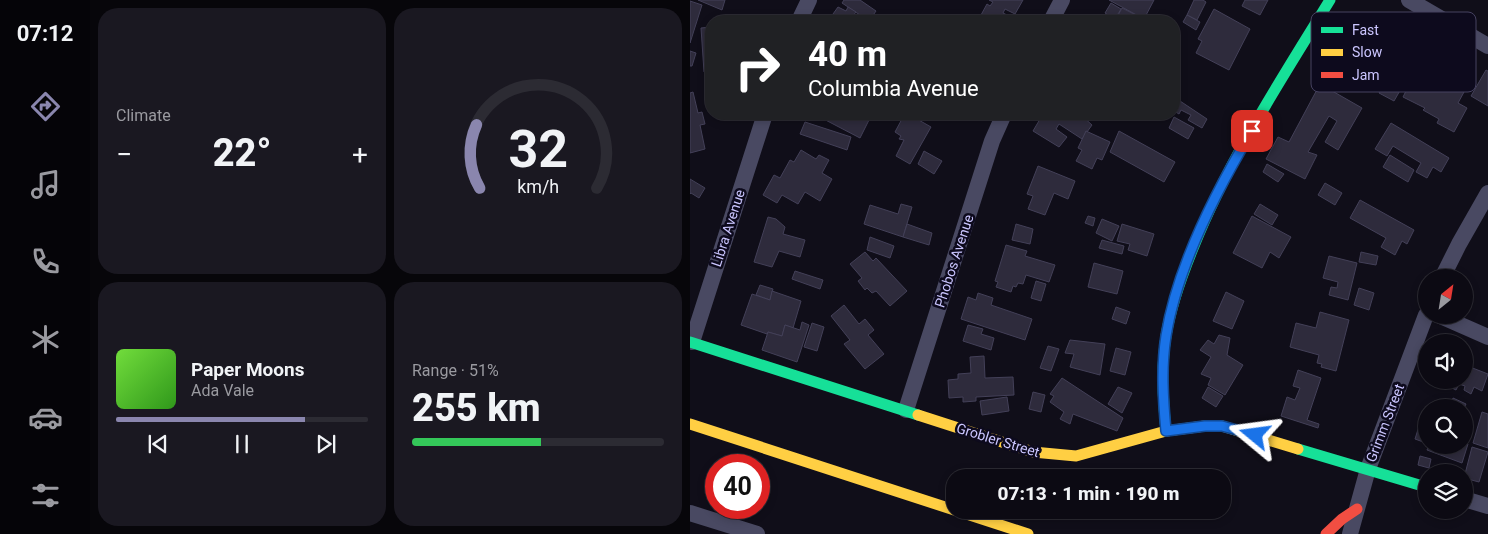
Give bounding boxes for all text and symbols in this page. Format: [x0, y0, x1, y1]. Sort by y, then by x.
legend [1311, 12, 1476, 92]
text: 07:12 [17, 21, 73, 46]
text: Fast [1352, 22, 1379, 38]
text: 40 m [808, 34, 887, 75]
icon: right [725, 35, 790, 100]
text: Slow [1352, 44, 1383, 60]
text: Jam [1352, 67, 1380, 83]
text: Columbia Avenue [808, 76, 979, 101]
icon: directions [28, 89, 63, 124]
text: Climate [116, 106, 171, 125]
pin [1231, 110, 1273, 152]
icon: arrive [1238, 117, 1266, 145]
text: 32 [508, 119, 568, 180]
text: 22° [213, 131, 271, 175]
text: − [116, 138, 132, 171]
text: + [352, 138, 368, 171]
icon: music [28, 167, 63, 202]
text: km/h [517, 176, 559, 197]
street label: Libra Avenue [708, 187, 748, 269]
street label: Phobos Avenue [931, 212, 977, 310]
icon: phone [28, 244, 63, 279]
north arrow [1418, 269, 1472, 324]
map controls [1418, 269, 1473, 519]
icon: climate [28, 322, 63, 357]
button: sound [1418, 334, 1473, 389]
text: Paper Moons [191, 358, 304, 381]
text: Range · 51% [412, 361, 499, 380]
text: Ada Vale [191, 381, 254, 400]
street label: Grimm Street [1363, 381, 1407, 464]
text: 255 km [412, 386, 541, 430]
button: search [1418, 399, 1473, 454]
icon: car [28, 400, 63, 435]
position arrow [1228, 408, 1280, 460]
street label: Grobler Street [955, 420, 1042, 460]
icon: previous [144, 430, 172, 458]
icon: pause [228, 430, 256, 458]
icon: next [312, 430, 340, 458]
speed limit sign: 40 [705, 454, 770, 519]
button: layers [1418, 464, 1473, 519]
icon: filters [28, 478, 63, 513]
text: 07:13 · 1 min · 190 m [997, 482, 1180, 505]

